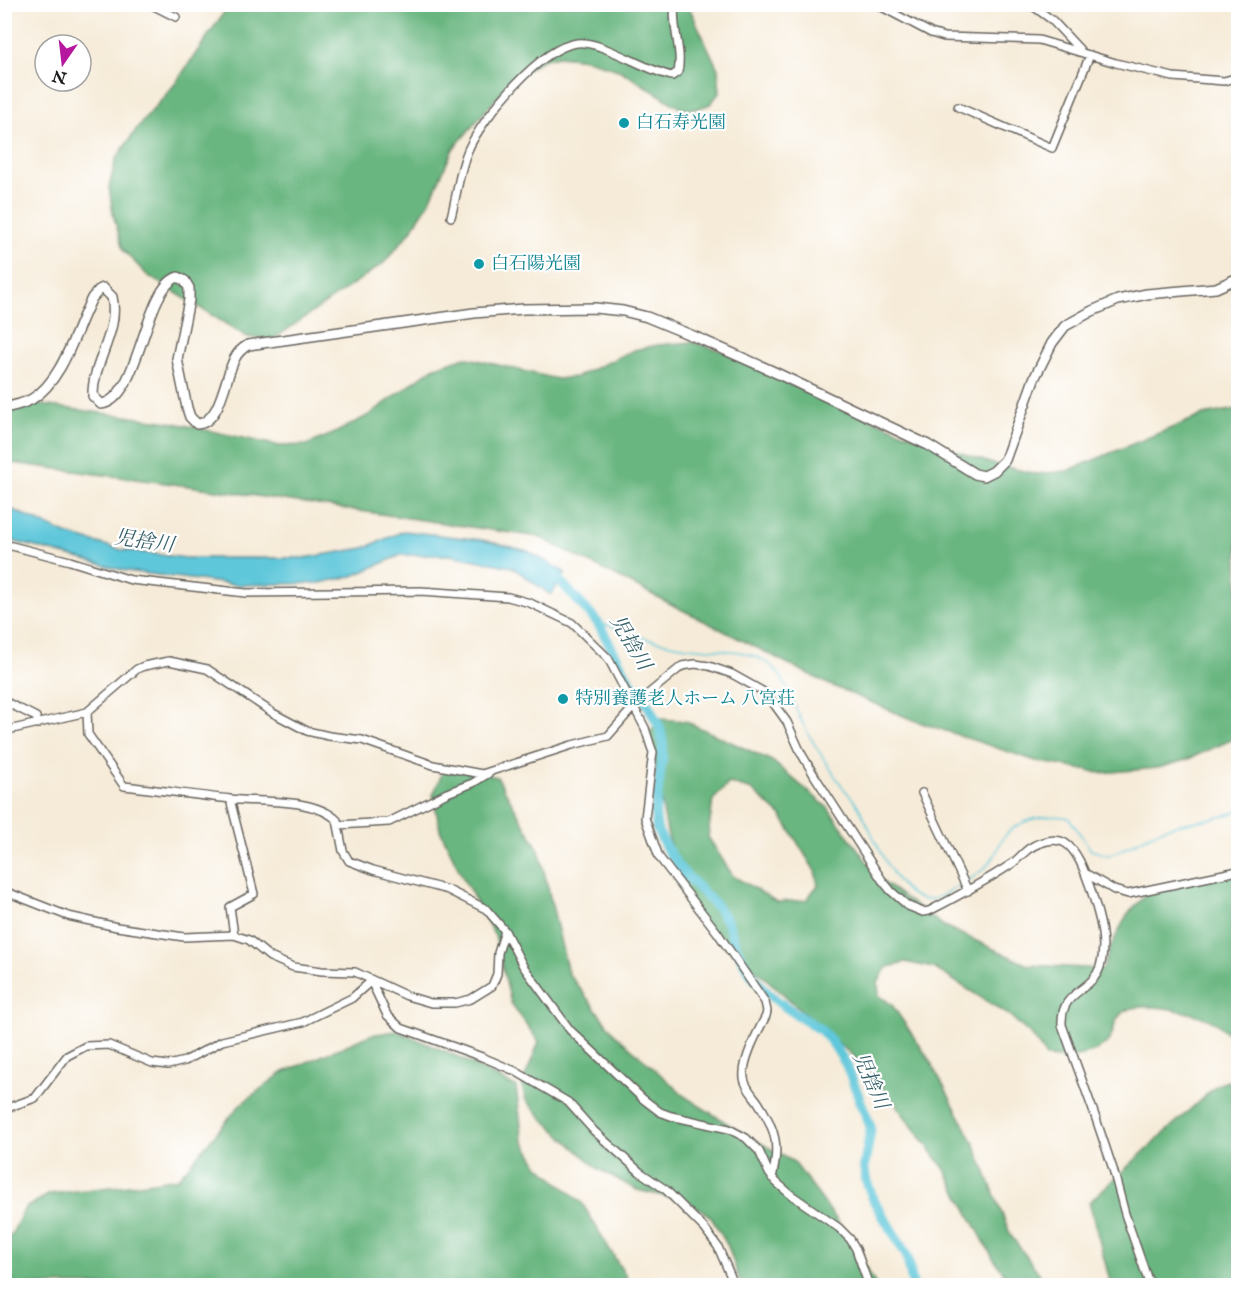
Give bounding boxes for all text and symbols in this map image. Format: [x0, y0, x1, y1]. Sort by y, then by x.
north arrow [33, 33, 93, 93]
text: N [51, 64, 70, 87]
place label: 白石寿光園 [636, 112, 726, 135]
marker: 白石寿光園 [617, 116, 631, 130]
place label: 白石陽光園 [491, 253, 581, 276]
marker: 白石陽光園 [472, 257, 486, 271]
water label: 児捨川 [113, 525, 177, 559]
water label: 児捨川 [604, 611, 657, 677]
place label: 特別養護老人ホーム 八宮荘 [575, 688, 795, 711]
marker: 特別養護老人ホーム 八宮荘 [556, 692, 570, 706]
water label: 児捨川 [846, 1049, 894, 1115]

